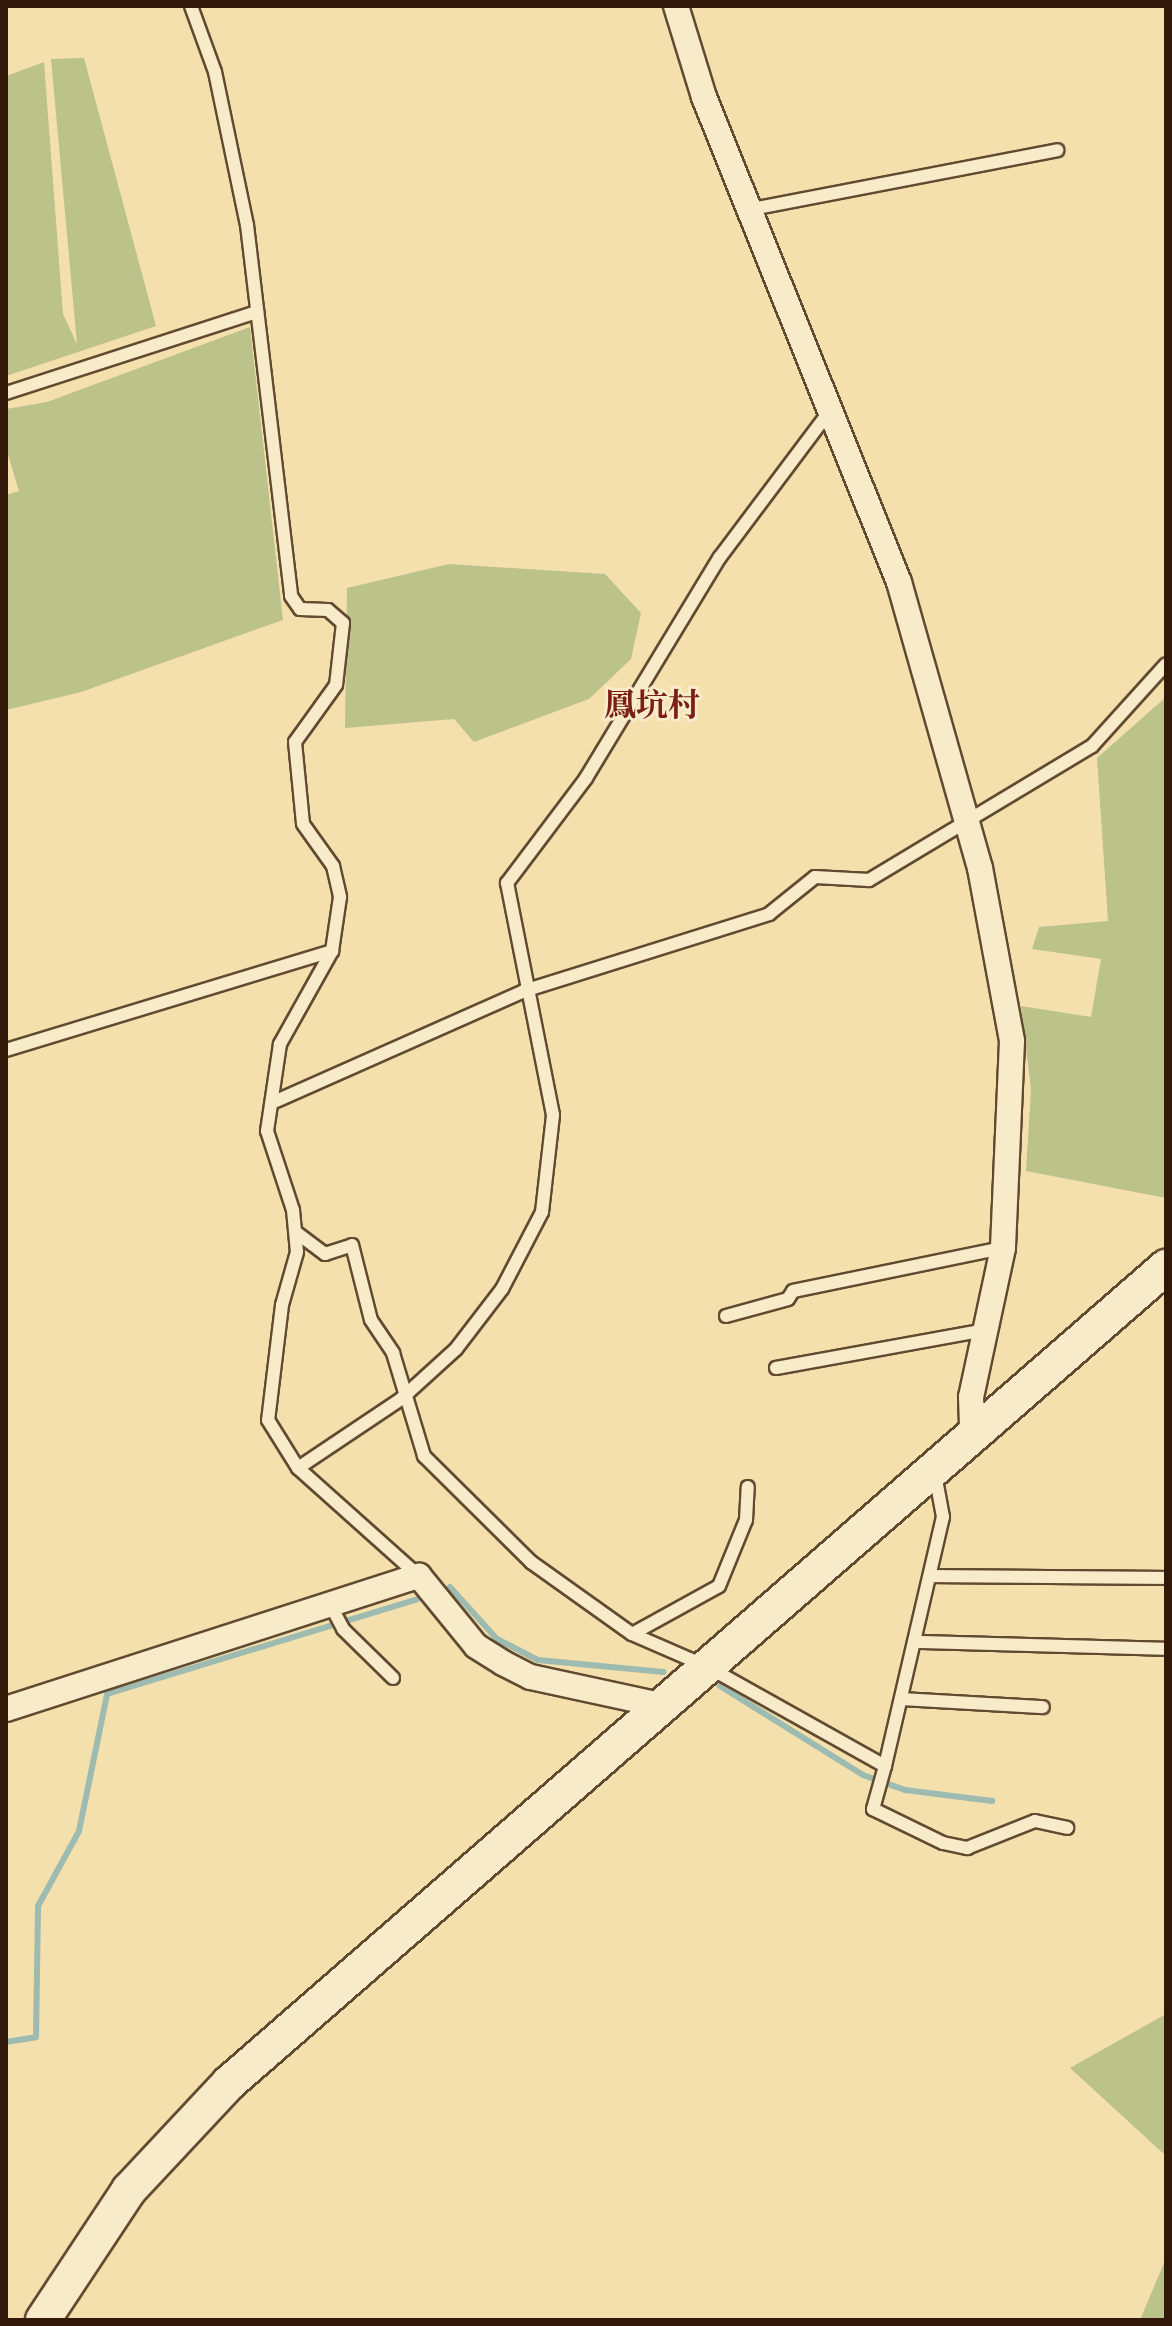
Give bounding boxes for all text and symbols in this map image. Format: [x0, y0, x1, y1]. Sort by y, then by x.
district label: 鳳坑村 [604, 689, 700, 727]

